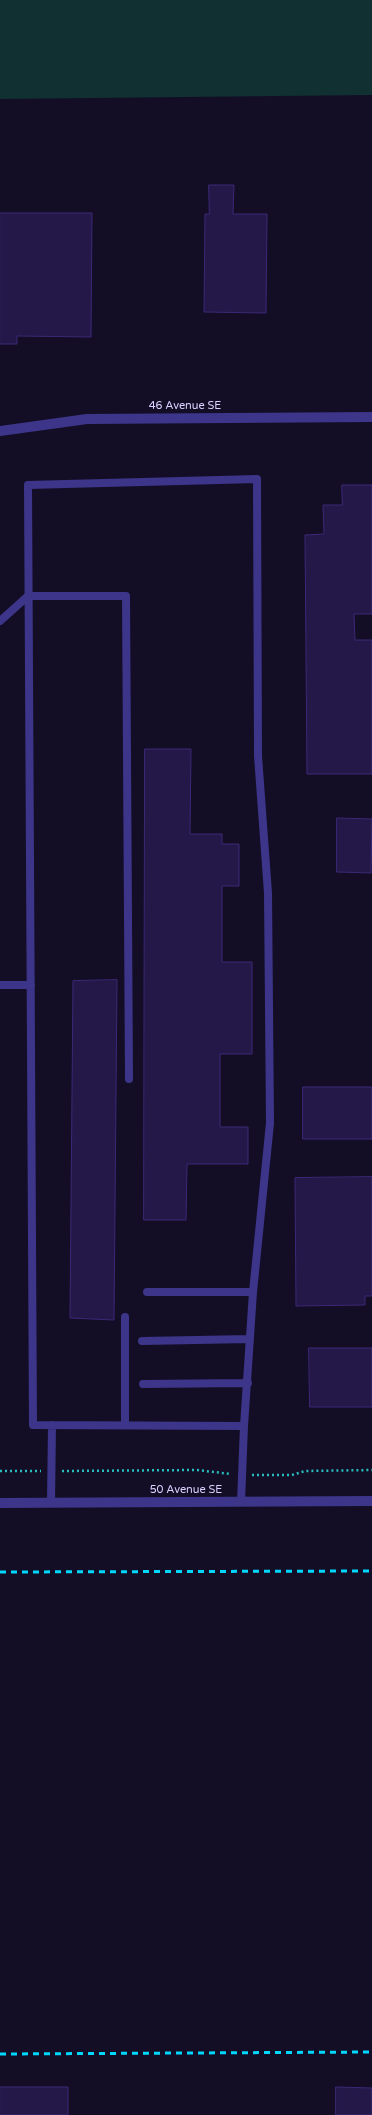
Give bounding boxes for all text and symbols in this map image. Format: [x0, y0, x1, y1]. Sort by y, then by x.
street label: 46 Avenue SE [149, 399, 221, 413]
street label: 50 Avenue SE [150, 1483, 222, 1497]

